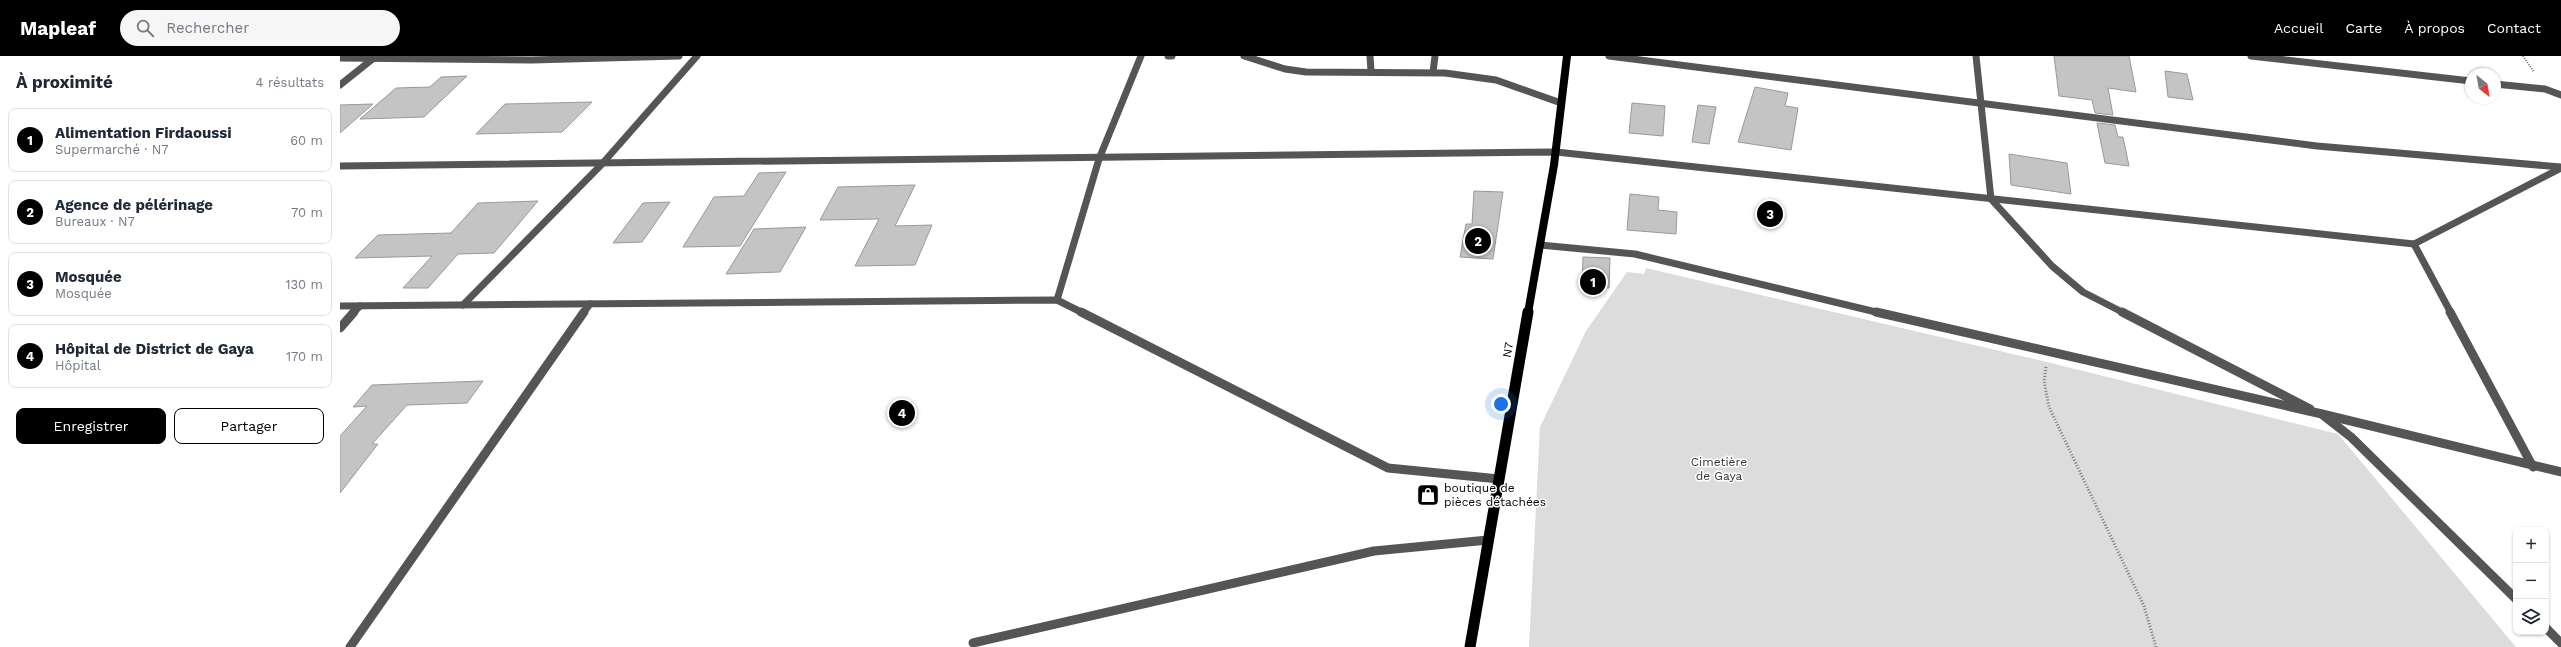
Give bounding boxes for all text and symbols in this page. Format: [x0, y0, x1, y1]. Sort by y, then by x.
search box [120, 10, 400, 46]
text: Mapleaf [20, 17, 96, 40]
icon: search [134, 17, 156, 39]
text: Rechercher [166, 19, 249, 37]
text: Accueil [2274, 20, 2323, 36]
text: Carte [2345, 20, 2382, 36]
text: À propos [2404, 20, 2465, 36]
text: Contact [2487, 20, 2541, 36]
north arrow [2465, 68, 2501, 104]
text: À proximité [16, 72, 113, 92]
text: 4 résultats [256, 75, 324, 90]
text: Alimentation Firdaoussi [55, 124, 232, 142]
text: 1 [27, 133, 33, 148]
text: 60 m [290, 133, 323, 148]
text: Supermarché · N7 [55, 142, 169, 157]
text: Agence de pélérinage [55, 196, 213, 214]
pin: 3 [1757, 199, 1783, 229]
text: 2 [26, 205, 34, 220]
text: 70 m [291, 205, 323, 220]
text: Bureaux · N7 [55, 214, 135, 229]
pin: 2 [1465, 226, 1491, 256]
pin: 1 [1580, 267, 1606, 297]
text: Mosquée [55, 268, 122, 286]
text: 3 [26, 277, 34, 292]
text: 130 m [285, 277, 323, 292]
text: Mosquée [55, 286, 112, 301]
text: Hôpital de District de Gaya [55, 340, 254, 358]
street label: N7 [1500, 341, 1516, 359]
text: 4 [26, 349, 34, 364]
text: 170 m [286, 349, 323, 364]
text: Hôpital [55, 358, 101, 373]
your location [1491, 394, 1511, 414]
pin: 4 [889, 398, 915, 428]
button: Enregistrer [16, 408, 166, 444]
button: Partager [174, 408, 324, 444]
park label: Cimetière de Gaya [1691, 455, 1747, 483]
place label: boutique de pièces détachées [1444, 481, 1546, 509]
shop icon: boutique de pièces détachées [1415, 482, 1441, 508]
map controls [2513, 527, 2549, 635]
button: + [2513, 527, 2549, 563]
button: − [2513, 563, 2549, 599]
button: layers [2513, 599, 2549, 635]

